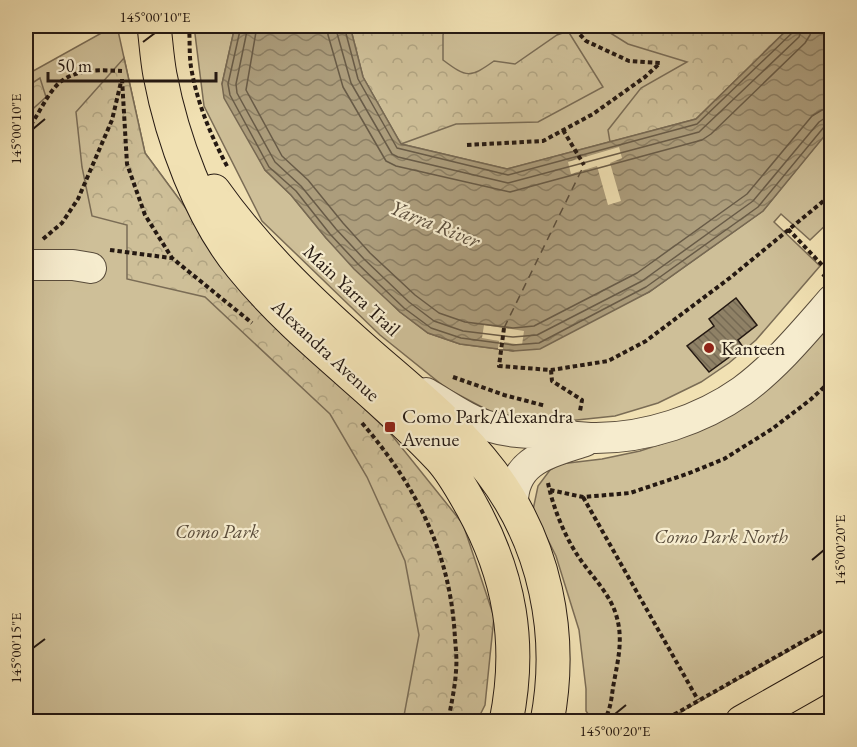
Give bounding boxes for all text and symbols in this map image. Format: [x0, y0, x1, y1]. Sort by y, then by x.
text: 145°00'10"E [119, 7, 191, 26]
scale bar [48, 45, 216, 83]
text: 50 m [57, 54, 92, 77]
text: 145°00'10"E [6, 93, 25, 165]
water label: Yarra River [386, 193, 485, 254]
street label: Main Yarra Trail [298, 238, 406, 342]
street label: Alexandra Avenue [266, 292, 386, 407]
place label: Kanteen [721, 335, 786, 361]
marker: Kanteen [702, 341, 716, 355]
place label: Como Park/Alexandra Avenue [401, 403, 573, 452]
marker: Como Park/Alexandra Avenue [383, 420, 397, 434]
text: 145°00'20"E [830, 514, 849, 586]
park label: Como Park [175, 518, 259, 544]
park label: Como Park North [654, 523, 788, 549]
text: 145°00'15"E [6, 612, 25, 684]
text: 145°00'20"E [579, 721, 651, 740]

